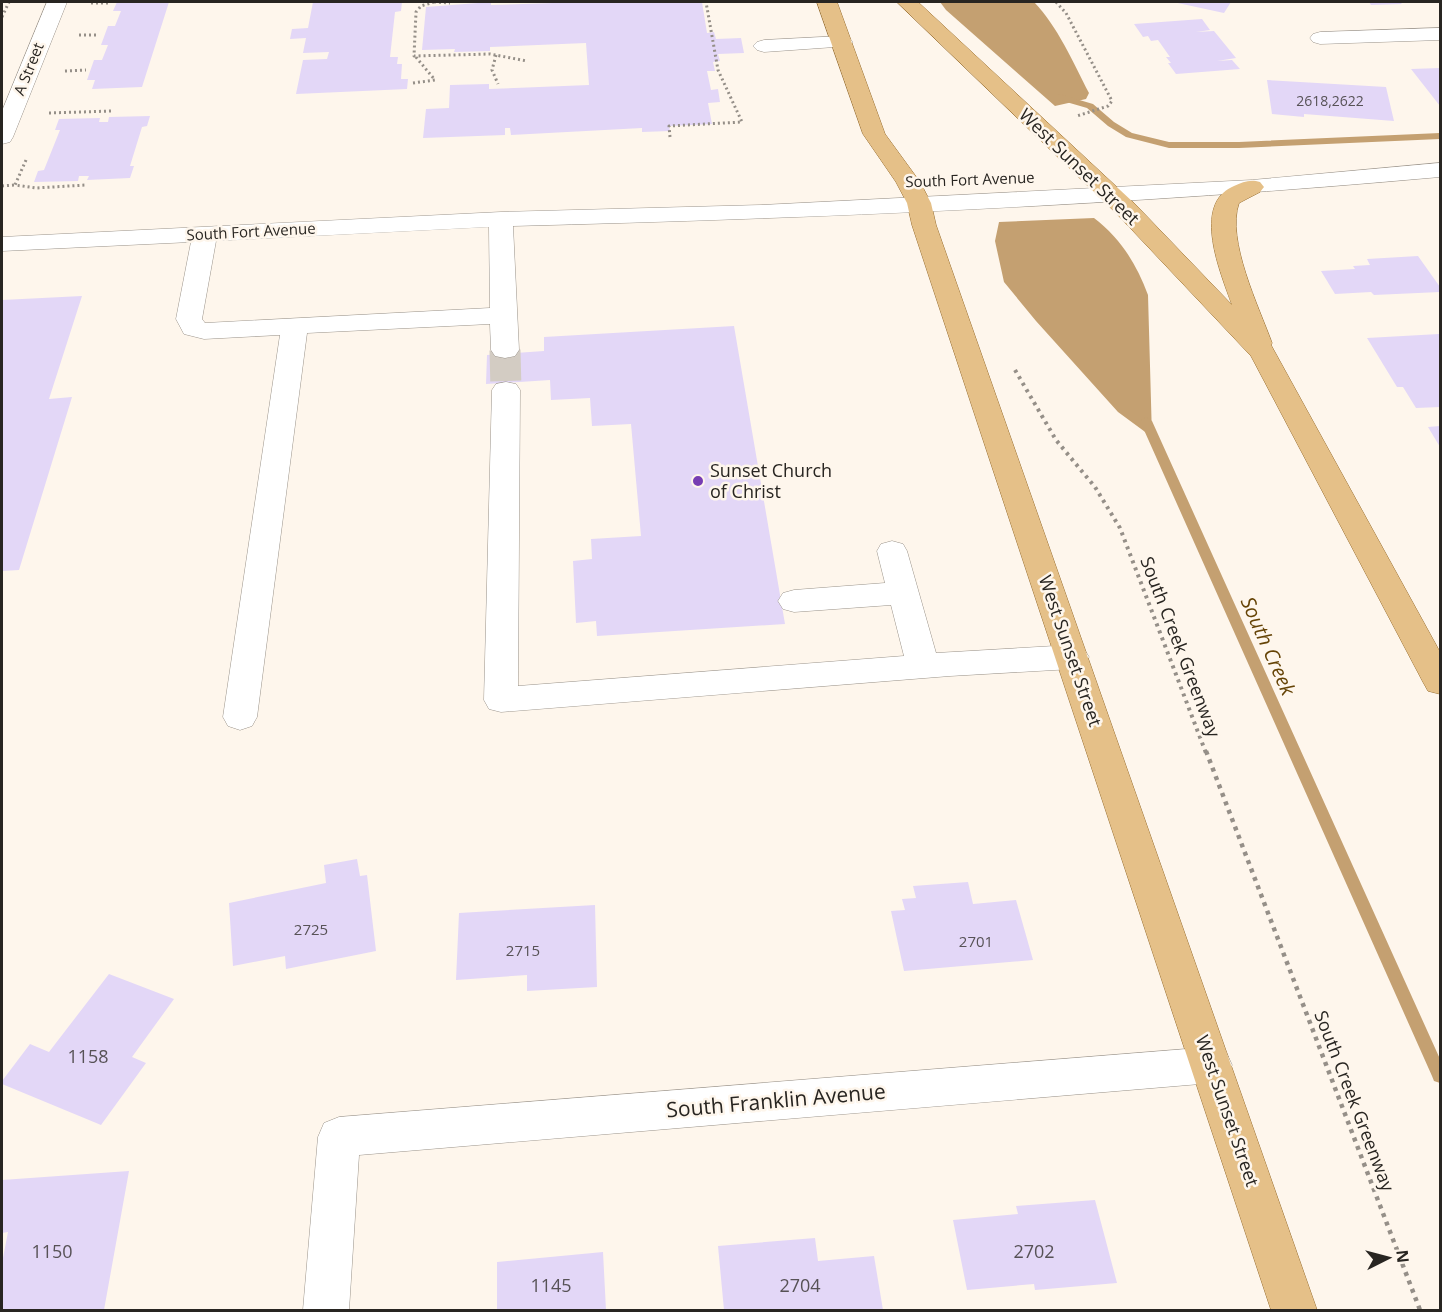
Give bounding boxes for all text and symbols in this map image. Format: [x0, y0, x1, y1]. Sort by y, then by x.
street label: A Street [8, 39, 48, 98]
house number: 2618,2622 [1296, 91, 1364, 110]
street label: West Sunset Street [1014, 103, 1145, 230]
street label: South Fort Avenue [905, 167, 1035, 191]
street label: South Fort Avenue [186, 218, 316, 244]
place label: Sunset Church of Christ [710, 458, 832, 503]
marker: Sunset Church of Christ [691, 474, 705, 488]
street label: South Creek Greenway [1135, 553, 1227, 741]
street label: West Sunset Street [1034, 572, 1108, 729]
water label: South Creek [1235, 592, 1303, 701]
house number: 2725 [294, 919, 328, 939]
house number: 2701 [959, 931, 993, 951]
house number: 2715 [506, 940, 540, 960]
street label: South Creek Greenway [1309, 1007, 1401, 1195]
street label: West Sunset Street [1191, 1032, 1265, 1189]
house number: 1158 [67, 1044, 109, 1068]
street label: South Franklin Avenue [665, 1076, 887, 1124]
north arrow [1358, 1228, 1418, 1288]
house number: 1150 [31, 1239, 73, 1263]
house number: 2702 [1013, 1239, 1055, 1263]
text: N [1391, 1249, 1415, 1264]
house number: 1145 [530, 1273, 572, 1297]
house number: 2704 [779, 1273, 821, 1297]

